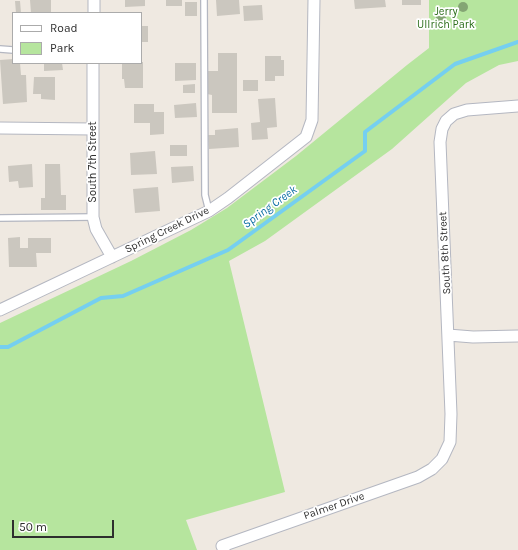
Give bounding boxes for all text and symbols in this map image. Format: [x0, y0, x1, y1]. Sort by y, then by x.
park label: Jerry Ullrich Park [417, 5, 475, 31]
legend [12, 12, 142, 64]
text: Road [50, 21, 78, 35]
text: Park [50, 41, 74, 55]
street label: South 7th Street [86, 121, 100, 203]
water label: Spring Creek [240, 183, 300, 231]
street label: Spring Creek Drive [123, 204, 211, 256]
street label: South 8th Street [436, 211, 454, 295]
street label: Palmer Drive [302, 489, 366, 523]
scale bar [14, 512, 116, 538]
text: 50 m [19, 520, 47, 534]

